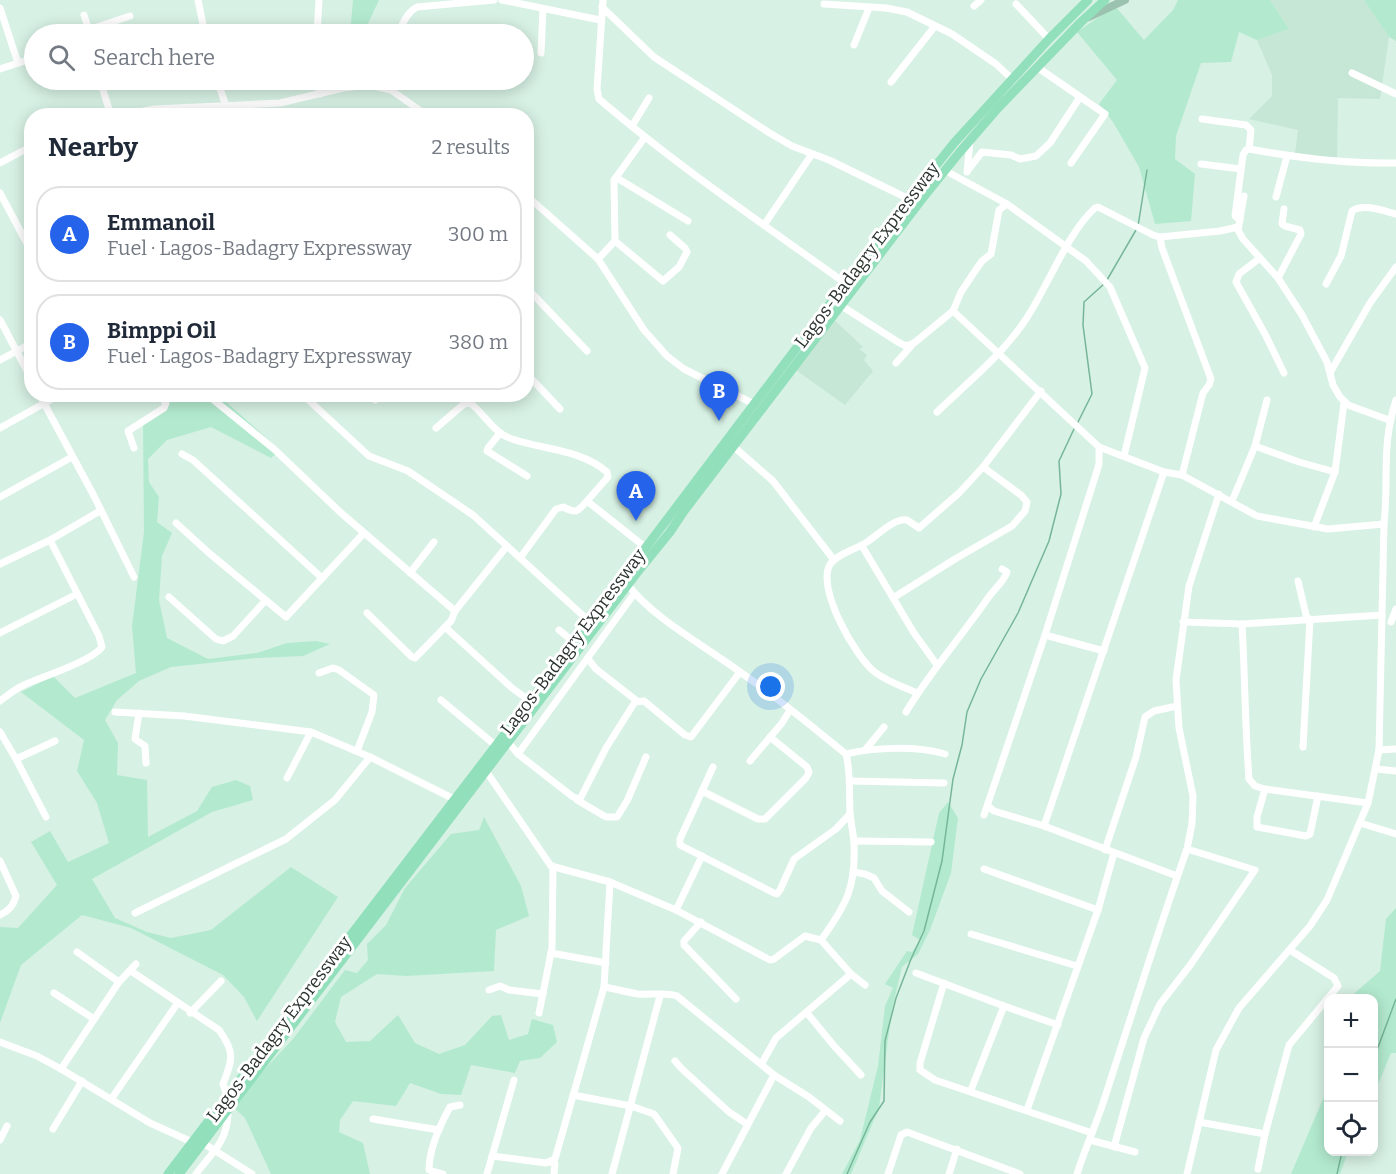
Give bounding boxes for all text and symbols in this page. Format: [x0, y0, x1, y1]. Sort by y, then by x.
search box [24, 24, 534, 90]
icon: search [45, 41, 78, 74]
text: Search here [93, 44, 215, 71]
text: Nearby [48, 132, 138, 163]
text: 2 results [431, 135, 510, 159]
street label: Lagos-Badagry Expressway [790, 157, 944, 352]
text: Emmanoil [107, 209, 215, 236]
text: A [62, 222, 77, 246]
text: 300 m [448, 222, 508, 246]
text: Fuel · Lagos-Badagry Expressway [107, 236, 412, 260]
text: Bimppi Oil [107, 317, 216, 344]
text: B [63, 330, 76, 354]
text: 380 m [449, 330, 508, 354]
text: Fuel · Lagos-Badagry Expressway [107, 344, 412, 368]
pin: B [700, 372, 738, 421]
pin: A [616, 472, 656, 521]
street label: Lagos-Badagry Expressway [496, 544, 650, 739]
your location [756, 672, 785, 701]
street label: Lagos-Badagry Expressway [202, 931, 356, 1126]
map controls [1324, 994, 1378, 1156]
button: + [1324, 994, 1378, 1048]
button: − [1324, 1048, 1378, 1102]
button: locate [1324, 1102, 1378, 1156]

